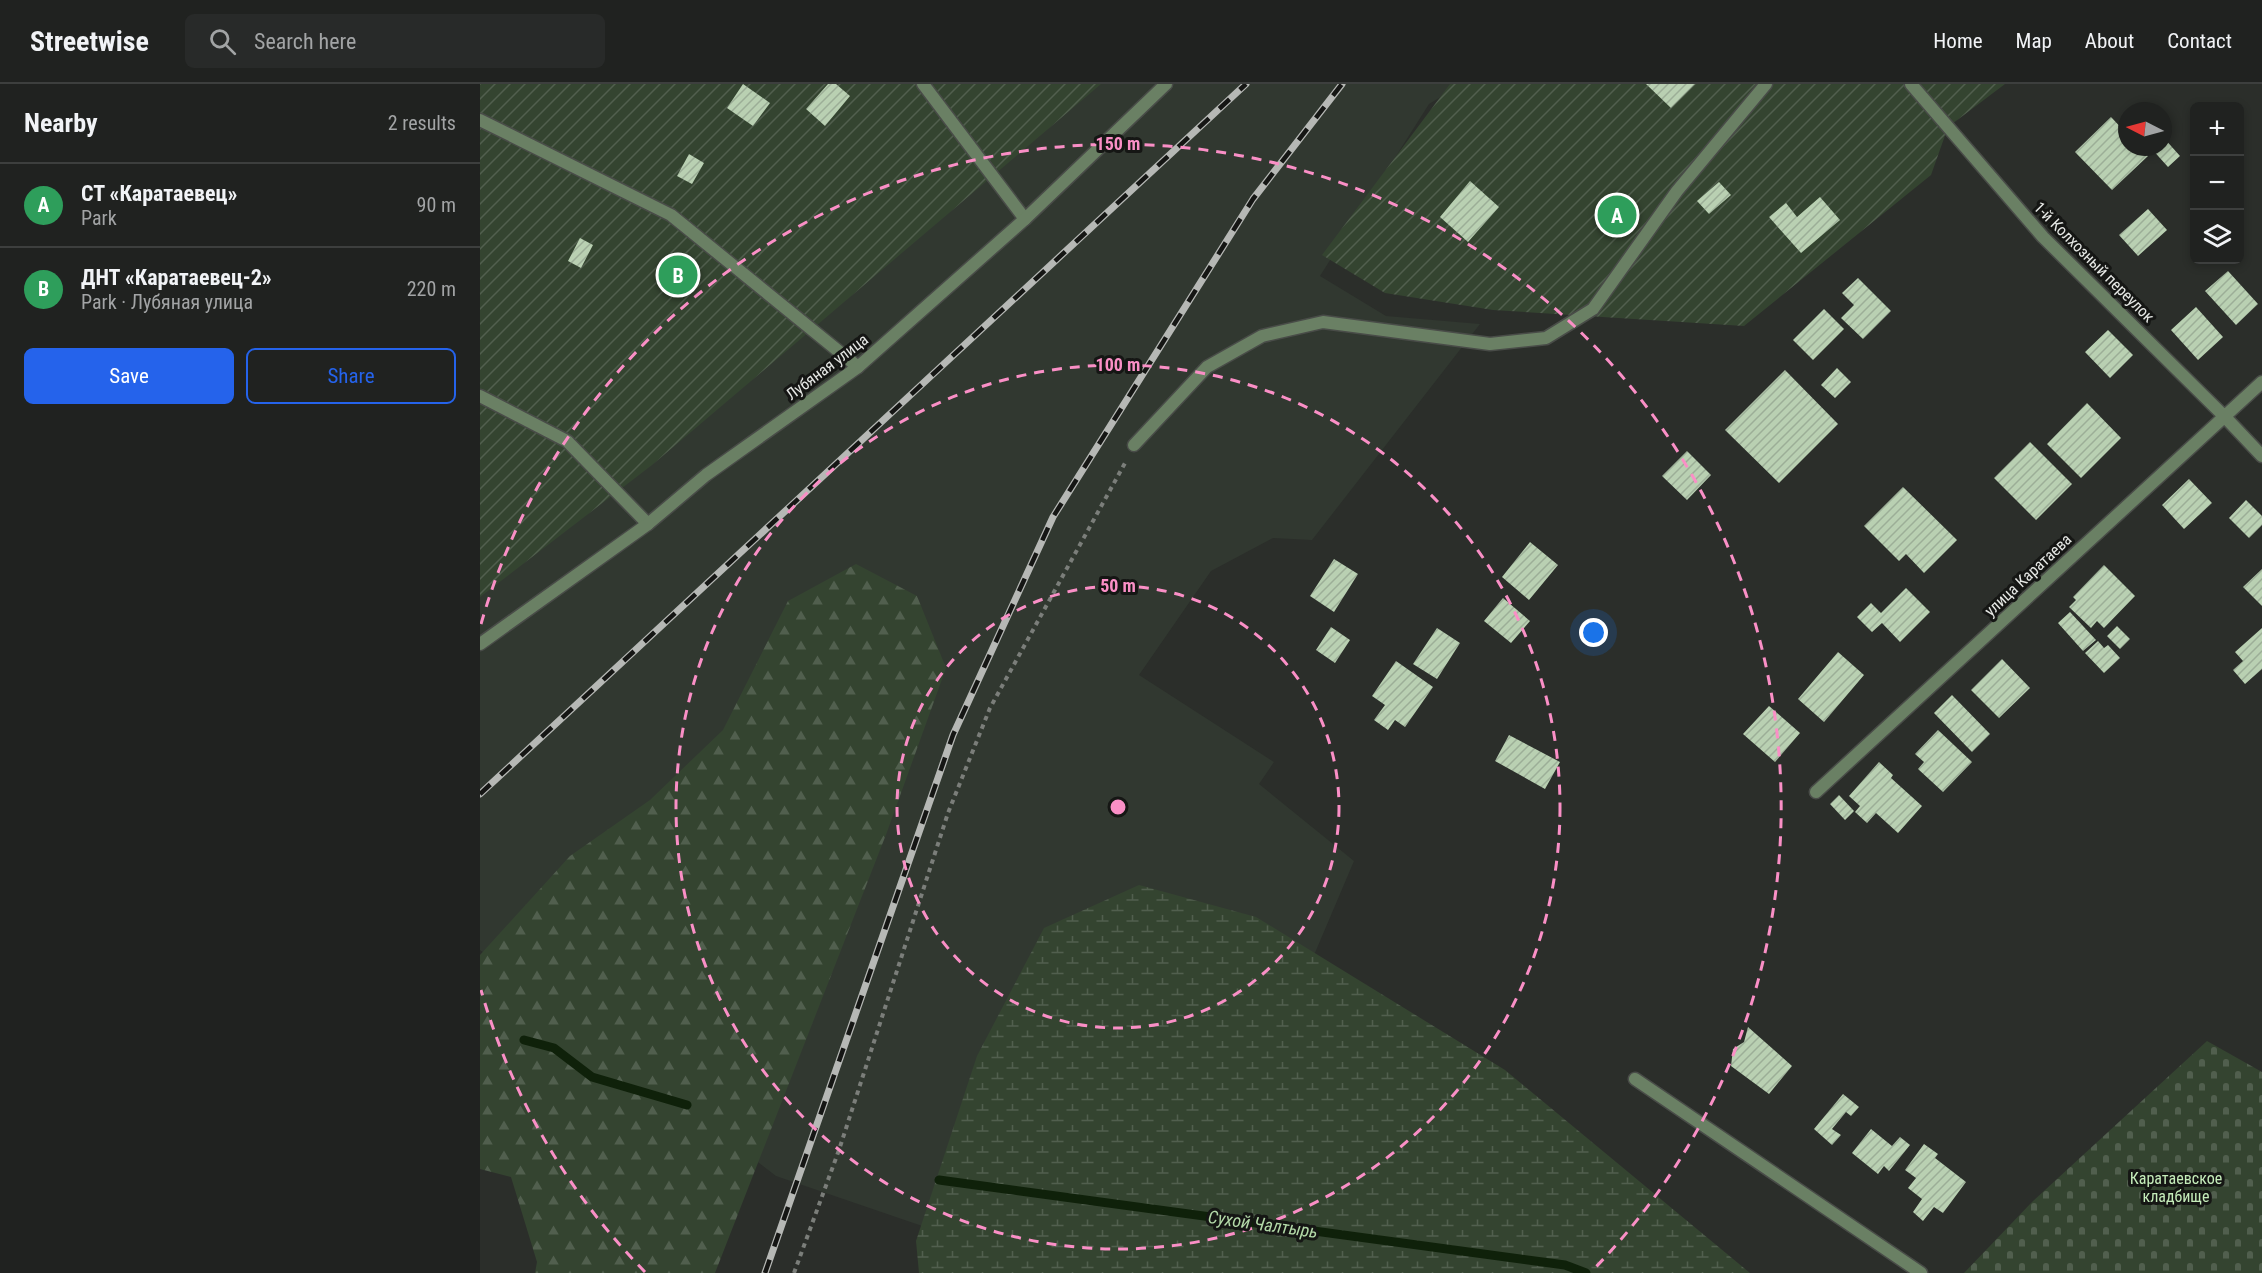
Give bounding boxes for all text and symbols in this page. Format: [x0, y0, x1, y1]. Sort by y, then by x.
search box [185, 14, 605, 68]
text: Streetwise [30, 25, 149, 58]
icon: search [206, 25, 239, 58]
text: Search here [254, 29, 356, 54]
text: Home [1933, 29, 1983, 53]
text: Map [2016, 29, 2052, 53]
text: About [2085, 29, 2134, 53]
text: Contact [2167, 29, 2232, 53]
north arrow [2118, 102, 2172, 156]
map controls [2190, 102, 2244, 264]
button: + [2190, 102, 2244, 156]
text: Nearby [24, 108, 98, 138]
text: 2 results [388, 111, 456, 135]
text: 150 m [1096, 133, 1140, 154]
button: − [2190, 156, 2244, 210]
text: СТ «Каратаевец» [81, 181, 237, 206]
pin: A [1598, 192, 1636, 238]
text: A [38, 193, 49, 217]
text: 90 m [417, 193, 456, 217]
street label: 1-й Колхозный переулок [2030, 198, 2158, 326]
text: Park [81, 206, 117, 230]
button: layers [2190, 210, 2244, 264]
pin: B [658, 252, 698, 297]
text: ДНТ «Каратаевец-2» [81, 265, 272, 290]
text: B [38, 277, 49, 301]
text: 220 m [407, 277, 456, 301]
text: Park · Лубяная улица [81, 290, 253, 314]
street label: Лубяная улица [782, 330, 872, 404]
button: Save [24, 348, 234, 404]
button: Share [246, 348, 456, 404]
text: 100 m [1096, 354, 1140, 375]
street label: улица Каратаева [1981, 530, 2075, 620]
text: 50 m [1100, 575, 1136, 596]
your location [1579, 618, 1608, 647]
centre of rings [1108, 797, 1128, 817]
park label: Каратаевское кладбище [2130, 1169, 2222, 1206]
water label: Сухой Чалтырь [1207, 1206, 1319, 1242]

